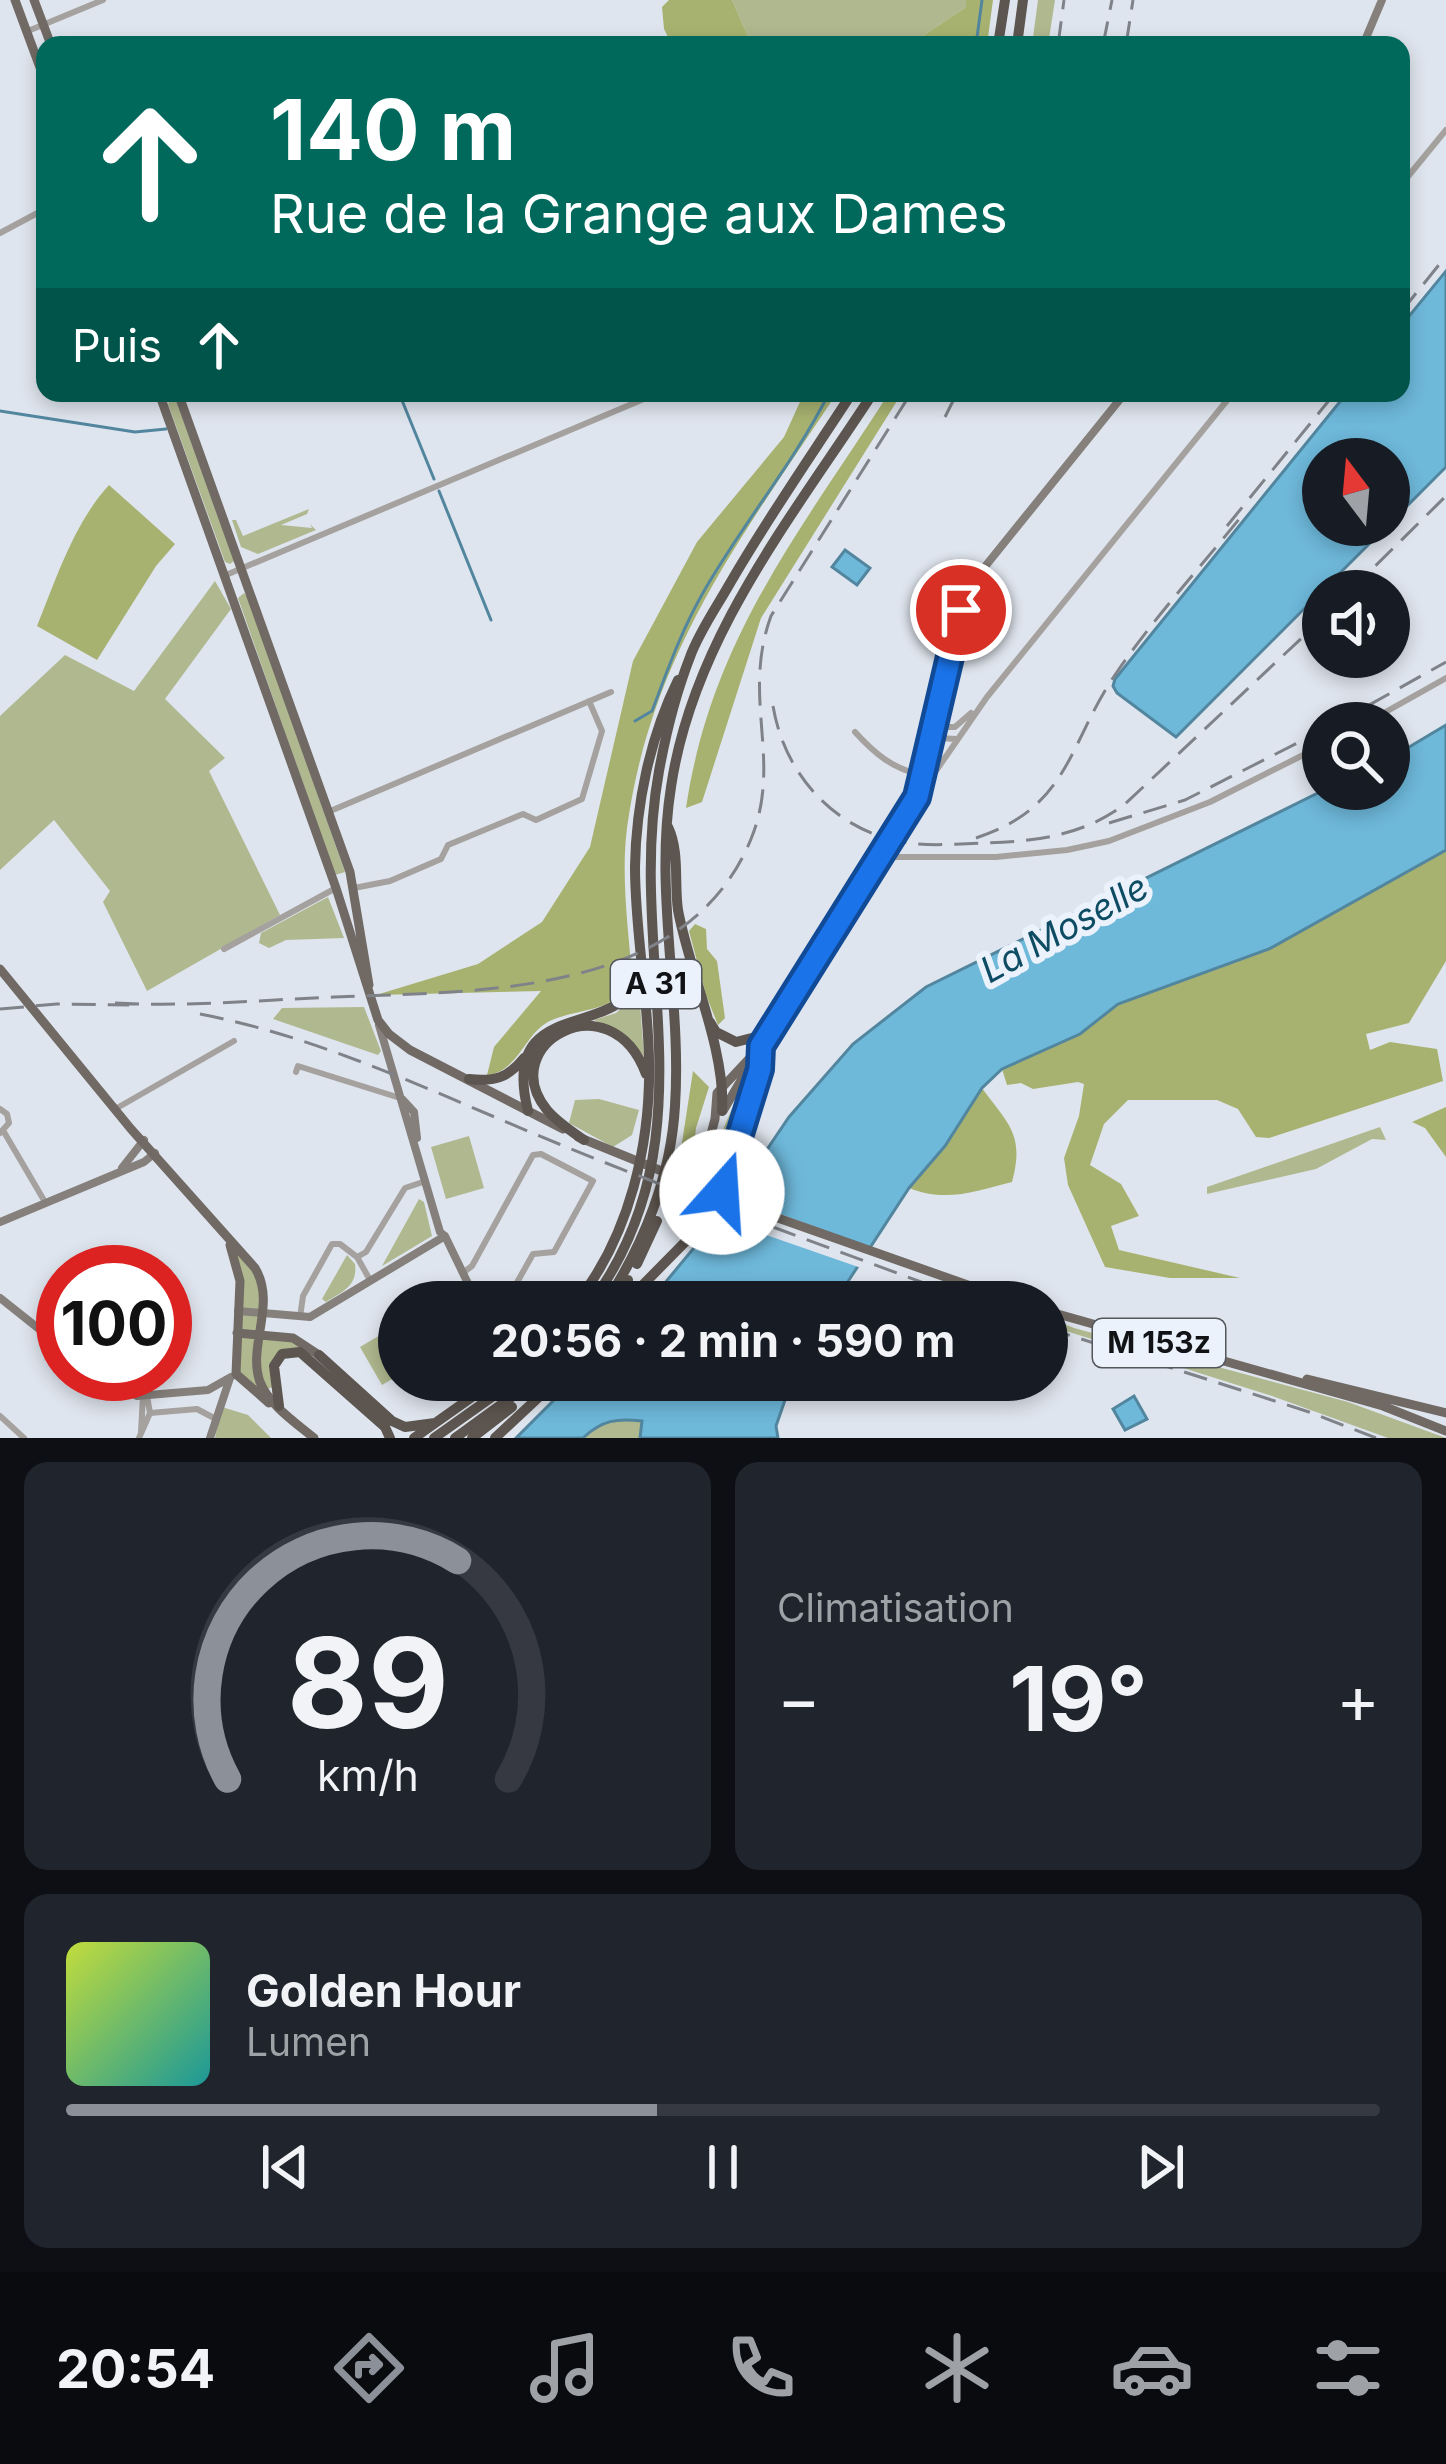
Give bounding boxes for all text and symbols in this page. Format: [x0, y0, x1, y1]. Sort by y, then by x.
text: 140 m [270, 79, 516, 180]
icon: ahead [72, 84, 228, 240]
text: Rue de la Grange aux Dames [270, 181, 1008, 246]
icon: ahead [186, 312, 252, 378]
text: Puis [72, 318, 162, 373]
north arrow [1302, 438, 1410, 546]
map controls [1302, 438, 1410, 810]
pin [910, 559, 1012, 661]
button: sound [1302, 570, 1410, 678]
icon: arrive [928, 577, 994, 643]
button: search [1302, 702, 1410, 810]
water label: La Moselle [973, 864, 1155, 992]
road number: A 31 [611, 960, 701, 1008]
position arrow [659, 1129, 785, 1255]
speed limit sign: 100 [36, 1245, 192, 1401]
text: 20:56 · 2 min · 590 m [491, 1313, 955, 1368]
road number: M 153z [1093, 1319, 1225, 1367]
text: Climatisation [777, 1584, 1014, 1631]
text: 89 [286, 1607, 449, 1758]
text: 19° [1009, 1644, 1148, 1753]
text: − [777, 1659, 821, 1739]
text: + [1336, 1659, 1380, 1739]
text: km/h [317, 1749, 418, 1801]
text: Golden Hour [246, 1963, 521, 2018]
text: Lumen [246, 2018, 371, 2065]
icon: previous [252, 2134, 318, 2200]
icon: pause [690, 2134, 756, 2200]
icon: next [1128, 2134, 1194, 2200]
icon: directions [327, 2326, 411, 2410]
icon: music [523, 2326, 607, 2410]
icon: phone [719, 2326, 803, 2410]
icon: climate [915, 2326, 999, 2410]
icon: car [1110, 2326, 1194, 2410]
icon: filters [1306, 2326, 1390, 2410]
text: 20:54 [56, 2336, 215, 2401]

